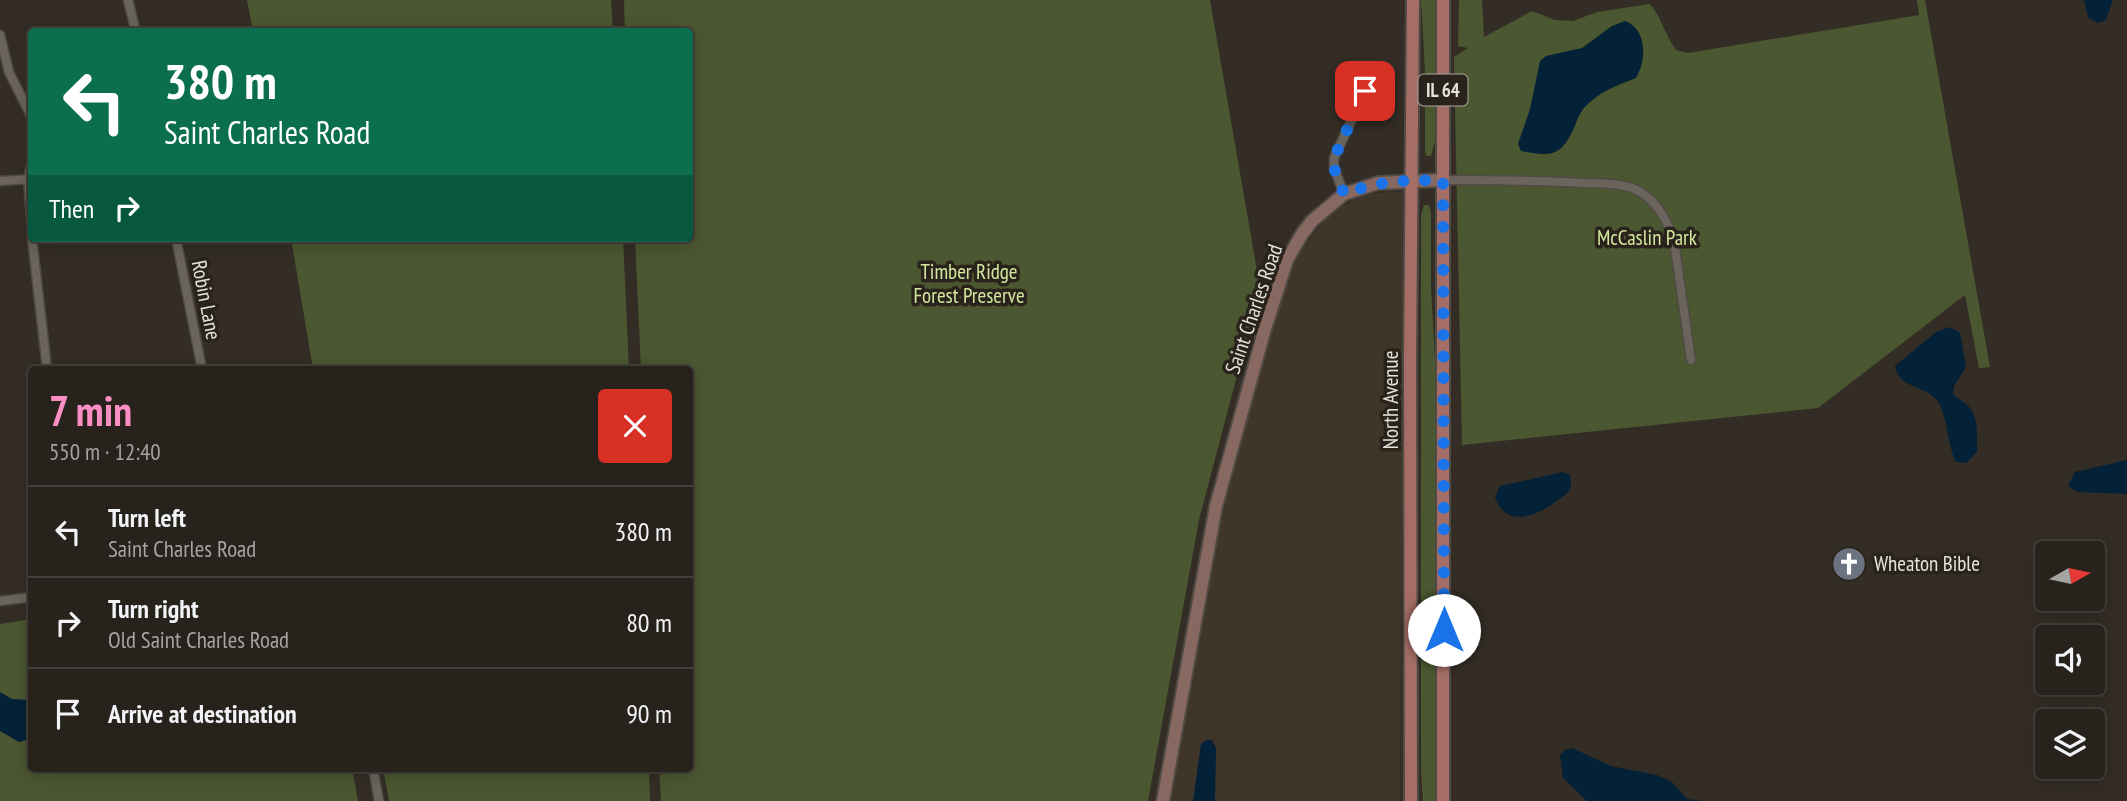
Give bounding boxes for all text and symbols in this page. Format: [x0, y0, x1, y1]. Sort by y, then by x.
text: 380 m [164, 49, 277, 113]
icon: left [49, 56, 140, 147]
pin [1335, 61, 1395, 121]
icon: arrive [1346, 72, 1384, 110]
road number: IL 64 [1418, 74, 1468, 106]
text: Saint Charles Road [164, 111, 370, 153]
icon: right [108, 189, 146, 227]
text: Then [49, 192, 94, 225]
park label: McCaslin Park [1597, 224, 1697, 251]
street label: Saint Charles Road [1219, 240, 1288, 377]
street label: Robin Lane [186, 258, 227, 342]
park label: Timber Ridge Forest Preserve [913, 258, 1025, 309]
street label: North Avenue [1377, 351, 1404, 449]
text: 7 min [49, 383, 132, 438]
button: close [598, 389, 672, 463]
text: 550 m · 12:40 [49, 437, 161, 466]
text: Turn left [108, 501, 186, 534]
icon: left [49, 513, 87, 551]
text: 380 m [614, 515, 672, 548]
text: Saint Charles Road [108, 534, 256, 563]
north arrow [2035, 541, 2105, 611]
map controls [2035, 541, 2105, 779]
church icon: Wheaton Bible [1830, 545, 1868, 583]
place label: Wheaton Bible [1874, 550, 1980, 577]
text: Turn right [108, 592, 199, 625]
position arrow [1407, 593, 1481, 667]
icon: right [49, 604, 87, 642]
text: 80 m [626, 606, 672, 639]
text: Old Saint Charles Road [108, 625, 289, 654]
button: sound [2035, 625, 2105, 695]
icon: arrive [49, 695, 87, 733]
text: Arrive at destination [108, 697, 297, 730]
text: 90 m [626, 697, 672, 730]
button: layers [2035, 709, 2105, 779]

